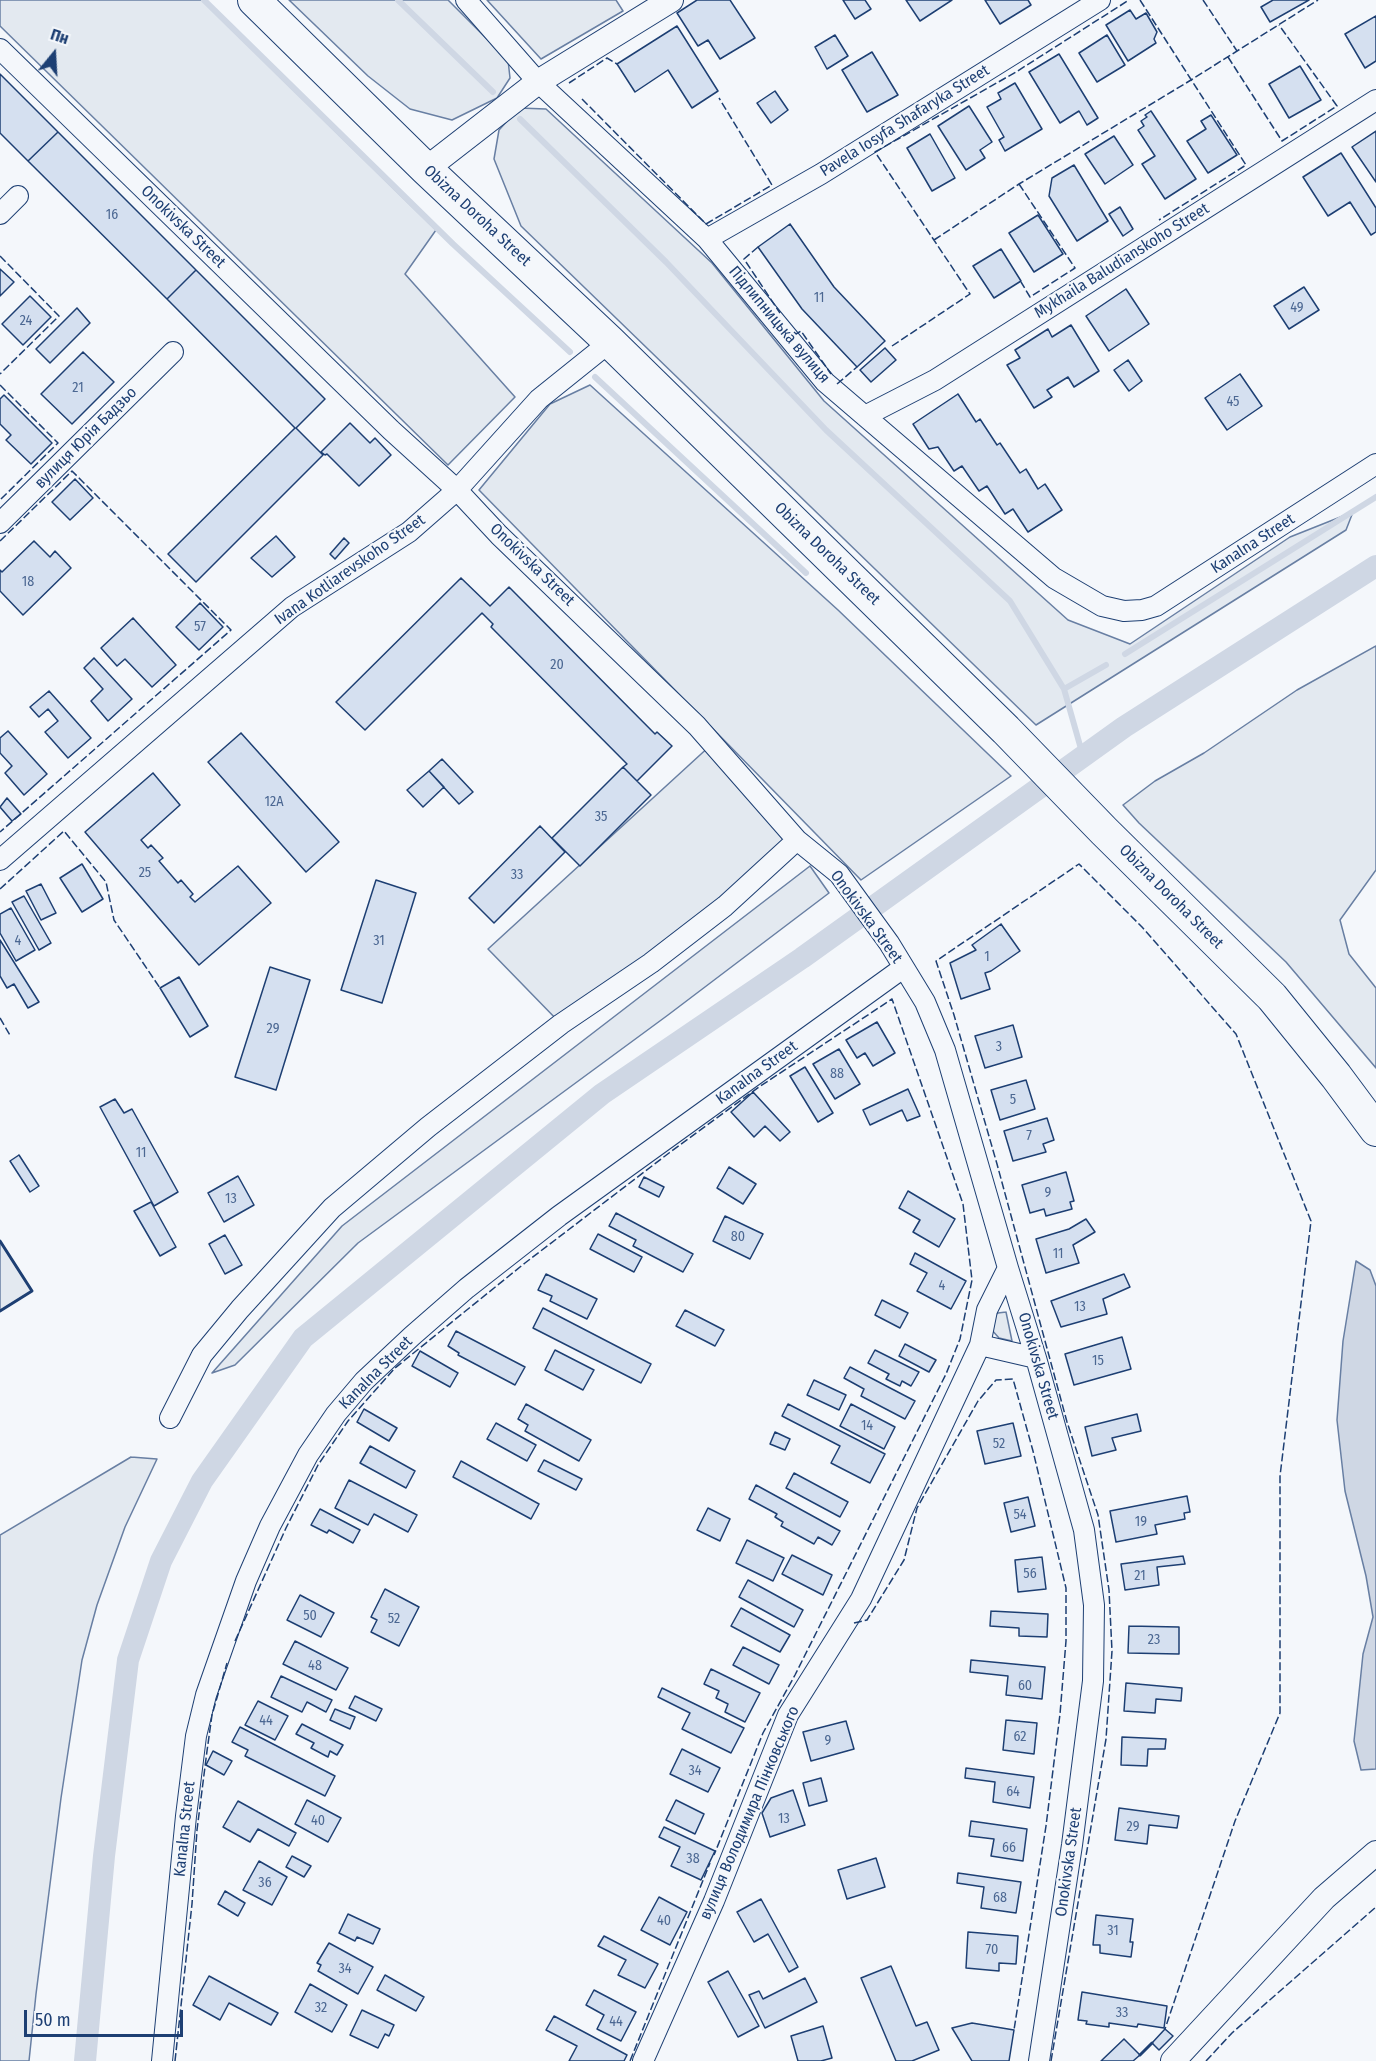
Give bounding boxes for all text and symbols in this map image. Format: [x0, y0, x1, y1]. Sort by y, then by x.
north arrow [24, 24, 84, 84]
text: Пн [48, 25, 71, 48]
street label: Pavela Iosyfa Shafaryka Street [817, 61, 993, 181]
street label: Obizna Doroha Street [419, 161, 535, 271]
street label: Onokivska Street [137, 182, 229, 272]
street label: Mykhaila Baludianskoho Street [1031, 199, 1213, 323]
house number: 16 [106, 207, 118, 223]
street label: Підлипницька вулиця [724, 263, 834, 387]
house number: 11 [814, 290, 824, 306]
house number: 49 [1290, 300, 1304, 316]
house number: 24 [20, 313, 32, 329]
house number: 21 [72, 380, 84, 396]
street label: вулиця Юрія Бадзьо [31, 383, 141, 493]
house number: 45 [1226, 394, 1240, 410]
street label: Obizna Doroha Street [770, 499, 884, 609]
street label: Kanalna Street [1208, 510, 1298, 578]
street label: Ivana Kotliarevskoho Street [271, 511, 429, 629]
street label: Onokivska Street [486, 520, 578, 610]
house number: 18 [22, 574, 34, 590]
house number: 57 [194, 619, 206, 635]
house number: 20 [550, 657, 564, 673]
house number: 12А [265, 794, 283, 810]
house number: 35 [595, 809, 607, 825]
street label: Obizna Doroha Street [1115, 841, 1227, 953]
house number: 25 [139, 865, 151, 881]
house number: 33 [511, 867, 523, 883]
street label: Onokivska Street [826, 867, 906, 967]
house number: 4 [15, 933, 21, 949]
house number: 31 [373, 933, 385, 949]
house number: 1 [984, 949, 990, 965]
house number: 29 [267, 1021, 279, 1037]
street label: Kanalna Street [713, 1037, 801, 1109]
house number: 3 [996, 1039, 1002, 1055]
house number: 88 [830, 1066, 844, 1082]
house number: 5 [1010, 1092, 1016, 1108]
house number: 7 [1026, 1128, 1032, 1144]
house number: 11 [136, 1145, 146, 1161]
house number: 9 [1045, 1185, 1051, 1201]
house number: 13 [225, 1191, 237, 1207]
house number: 80 [731, 1229, 745, 1245]
house number: 11 [1053, 1246, 1063, 1262]
house number: 4 [939, 1278, 945, 1294]
house number: 13 [1074, 1299, 1086, 1315]
street label: Onokivska Street [1014, 1310, 1062, 1422]
street label: Kanalna Street [335, 1332, 417, 1414]
house number: 15 [1092, 1353, 1104, 1369]
house number: 14 [861, 1418, 873, 1434]
house number: 52 [993, 1436, 1005, 1452]
house number: 54 [1013, 1507, 1027, 1523]
house number: 19 [1135, 1514, 1147, 1530]
house number: 56 [1023, 1566, 1037, 1582]
house number: 21 [1134, 1568, 1146, 1584]
house number: 50 [303, 1608, 317, 1624]
house number: 52 [388, 1611, 400, 1627]
house number: 23 [1148, 1632, 1160, 1648]
house number: 48 [308, 1658, 322, 1674]
house number: 60 [1018, 1678, 1032, 1694]
street label: вулиця Володимира Пінковського [696, 1703, 804, 1923]
house number: 44 [259, 1713, 273, 1729]
house number: 62 [1014, 1729, 1026, 1745]
house number: 9 [825, 1733, 831, 1749]
house number: 34 [688, 1763, 702, 1779]
street label: Kanalna Street [170, 1780, 200, 1878]
house number: 64 [1006, 1784, 1020, 1800]
street label: Onokivska Street [1052, 1806, 1086, 1918]
house number: 13 [778, 1811, 790, 1827]
house number: 40 [311, 1813, 325, 1829]
house number: 29 [1127, 1819, 1139, 1835]
house number: 66 [1002, 1840, 1016, 1856]
house number: 38 [686, 1851, 700, 1867]
house number: 36 [258, 1875, 272, 1891]
house number: 68 [993, 1890, 1007, 1906]
house number: 40 [657, 1913, 671, 1929]
house number: 31 [1107, 1923, 1119, 1939]
house number: 70 [986, 1942, 998, 1958]
house number: 34 [338, 1961, 352, 1977]
scale bar [27, 1998, 186, 2036]
house number: 32 [315, 2000, 327, 2016]
house number: 33 [1116, 2005, 1128, 2021]
text: 50 m [35, 2009, 71, 2031]
house number: 44 [609, 2014, 623, 2030]

